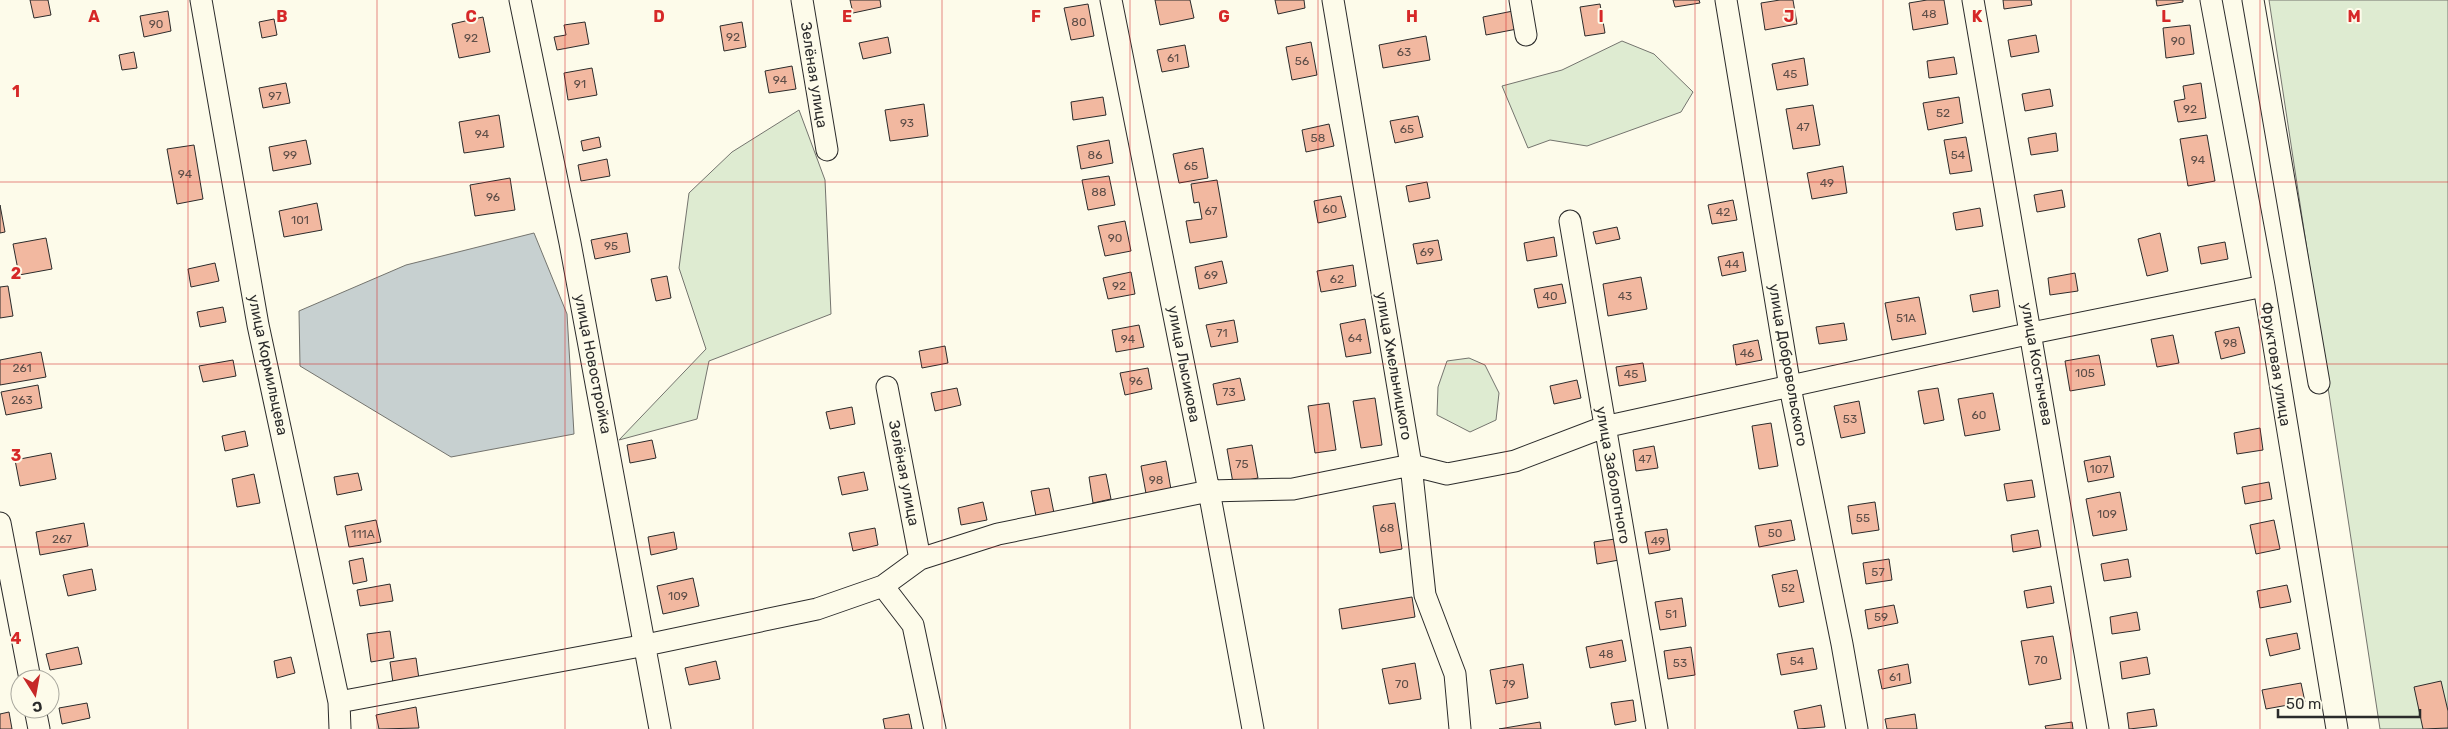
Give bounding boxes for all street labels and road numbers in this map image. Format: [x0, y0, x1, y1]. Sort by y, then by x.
street label: Зелёная улица [797, 21, 831, 129]
street label: улица Добровольского [1765, 282, 1811, 448]
street label: улица Хмельницкого [1372, 291, 1416, 441]
street label: улица Кормильцева [244, 293, 292, 437]
street label: улица Новостройка [571, 293, 615, 435]
street label: Фруктовая улица [2257, 300, 2295, 428]
street label: улица Костычева [2017, 301, 2057, 427]
street label: улица Лысикова [1164, 304, 1204, 424]
street label: улица Заболотного [1592, 405, 1634, 545]
street label: Зелёная улица [885, 419, 923, 527]

